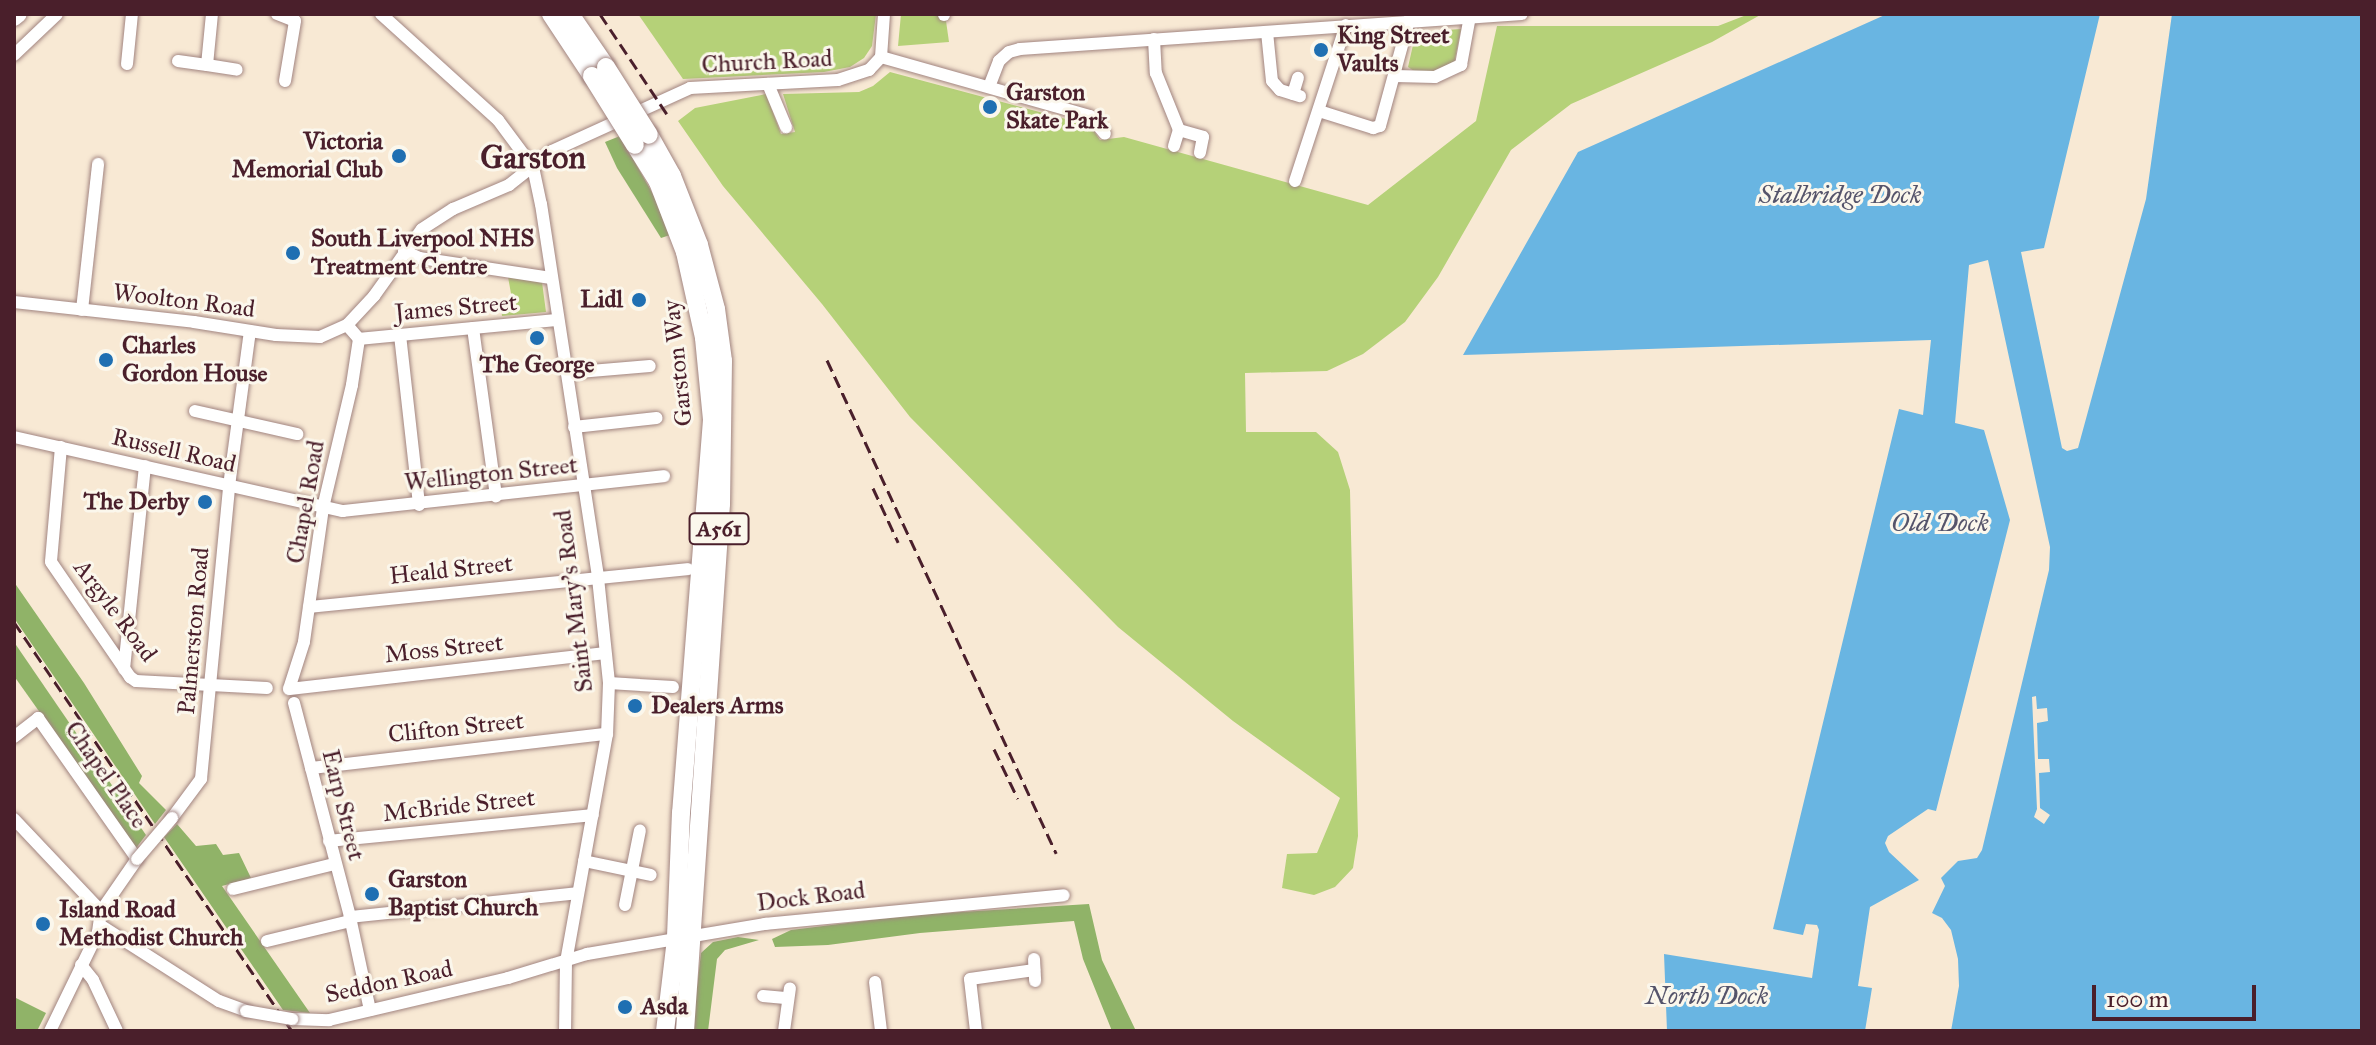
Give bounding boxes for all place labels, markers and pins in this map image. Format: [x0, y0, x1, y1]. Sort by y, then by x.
place label: King Street Vaults [1337, 22, 1450, 78]
marker: King Street Vaults [1312, 41, 1330, 59]
place label: Garston Skate Park [1006, 79, 1108, 135]
marker: Garston Skate Park [981, 98, 999, 116]
place label: Victoria Memorial Club [232, 128, 383, 184]
marker: Victoria Memorial Club [390, 147, 408, 165]
place label: South Liverpool NHS Treatment Centre [311, 225, 534, 281]
marker: South Liverpool NHS Treatment Centre [282, 242, 304, 264]
place label: Lidl [580, 286, 623, 314]
marker: Lidl [630, 291, 648, 309]
marker: The George [528, 329, 546, 347]
place label: Charles Gordon House [122, 332, 267, 388]
marker: Charles Gordon House [97, 351, 115, 369]
place label: The George [480, 351, 594, 379]
place label: The Derby [84, 488, 189, 516]
marker: The Derby [196, 493, 214, 511]
place label: Dealers Arms [651, 692, 783, 720]
marker: Dealers Arms [626, 697, 644, 715]
place label: Garston Baptist Church [388, 866, 538, 922]
marker: Garston Baptist Church [363, 885, 381, 903]
place label: Island Road Methodist Church [59, 896, 243, 952]
marker: Island Road Methodist Church [34, 915, 52, 933]
place label: Asda [641, 993, 688, 1021]
marker: Asda [616, 998, 634, 1016]

